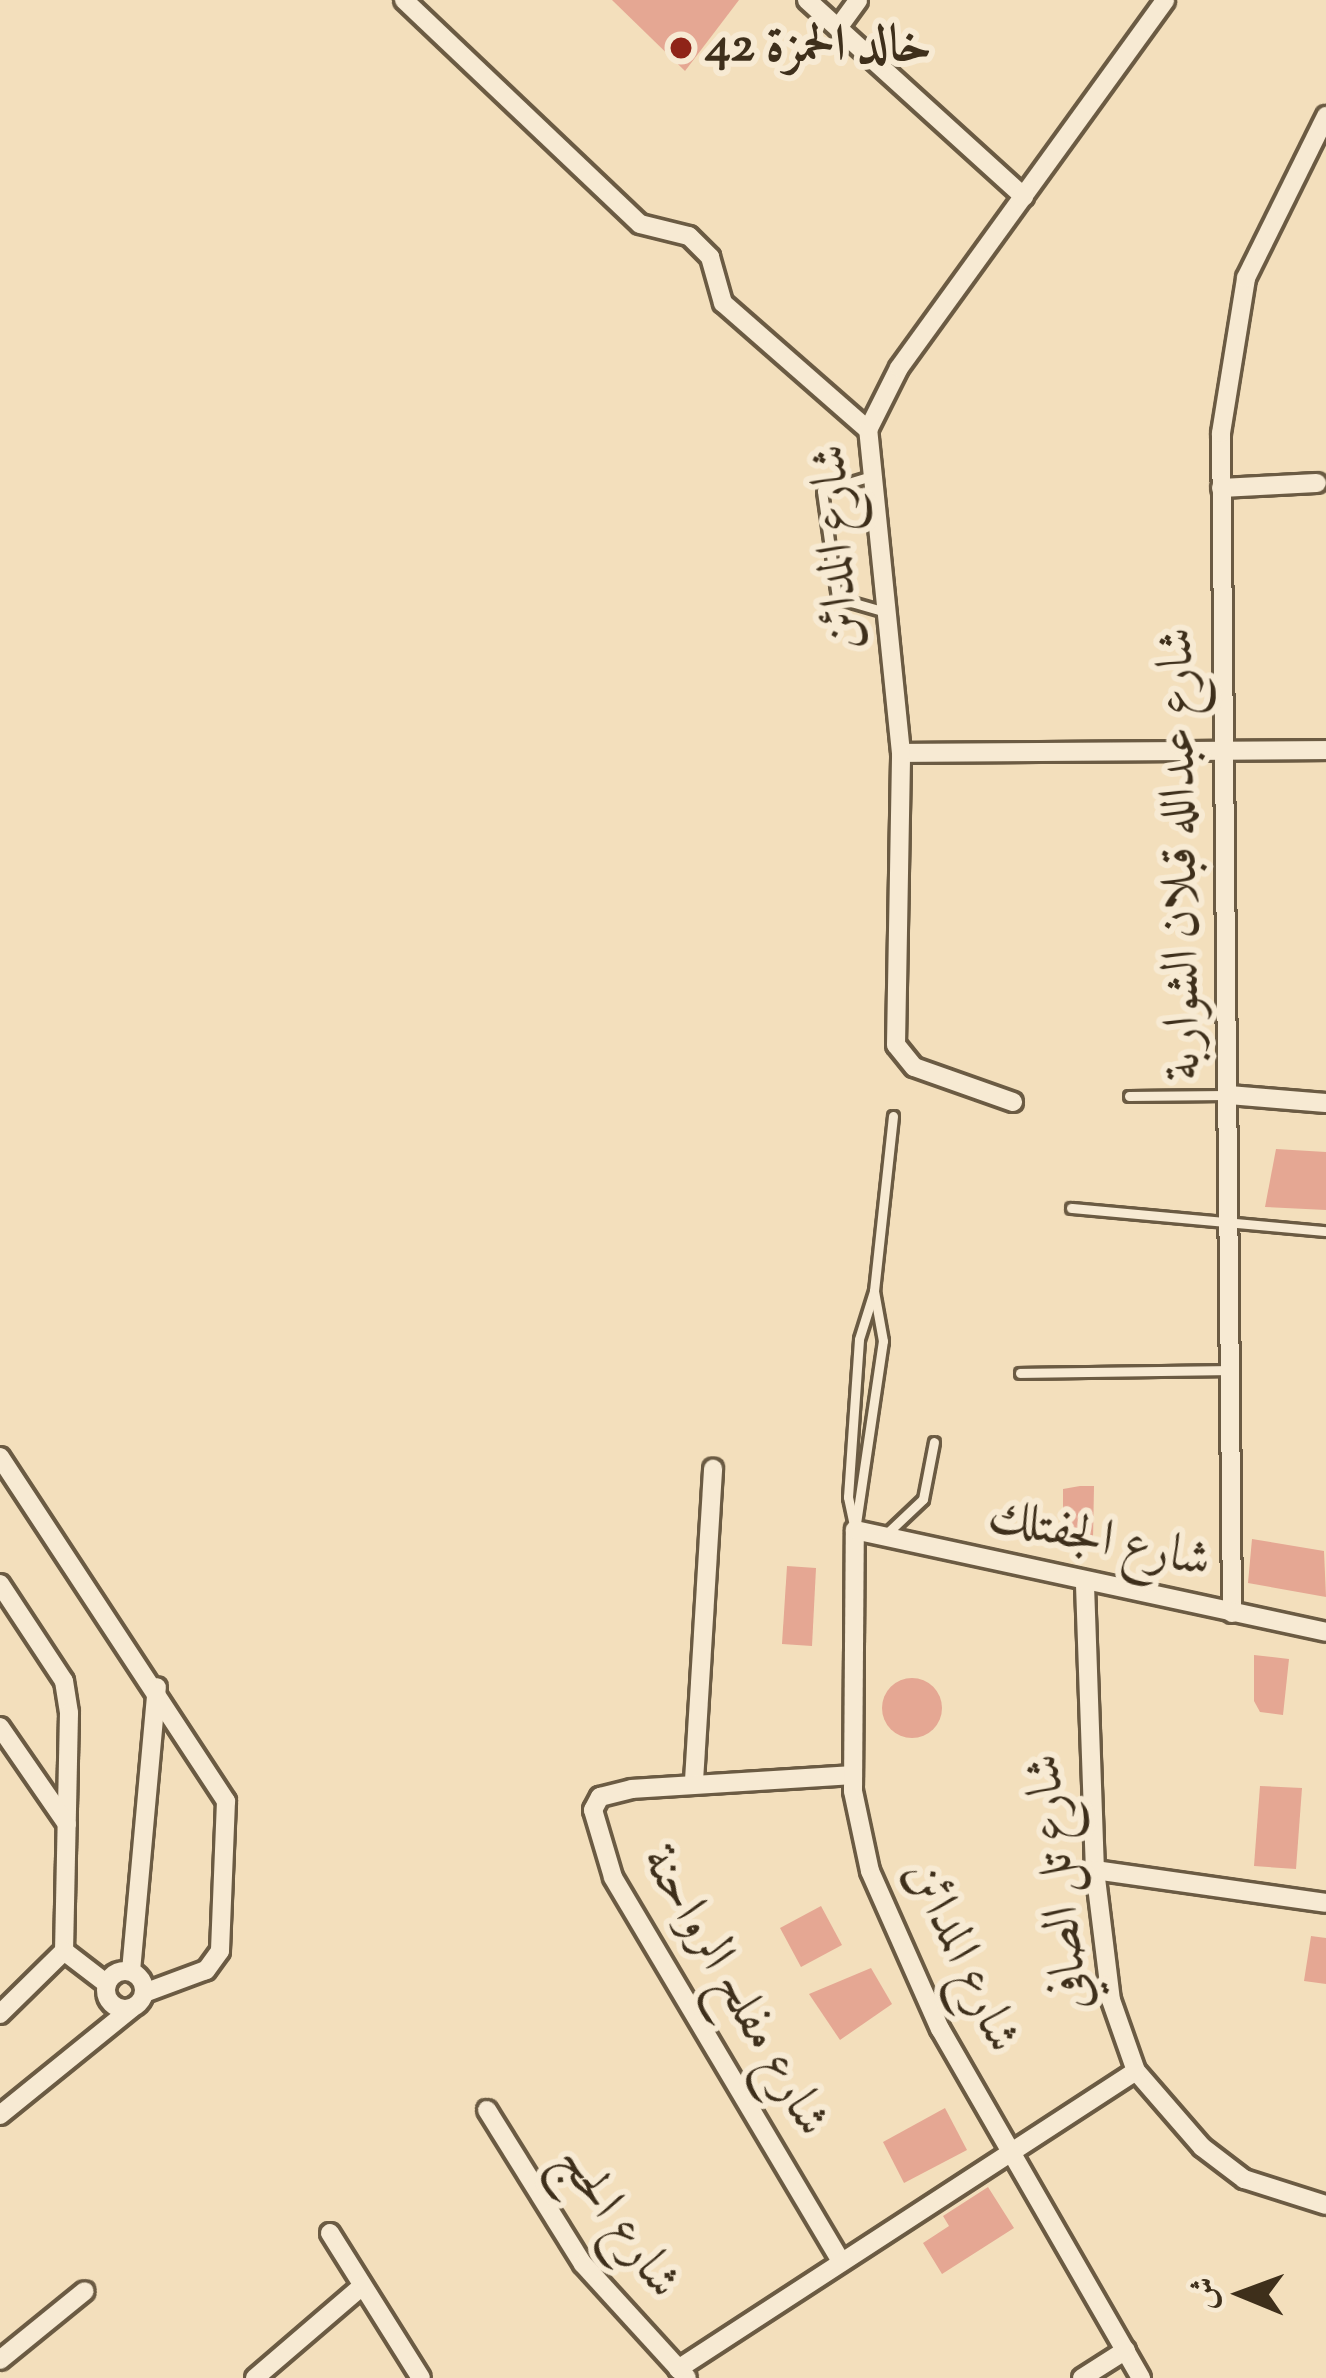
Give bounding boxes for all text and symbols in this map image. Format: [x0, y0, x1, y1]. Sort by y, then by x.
place label: خالد الحمزة 42 [705, 17, 931, 79]
marker: خالد الحمزة 42 [668, 35, 694, 61]
street label: شارع المدائن [801, 442, 877, 652]
street label: شارع عبدالله قبلان الشواربة [1148, 627, 1218, 1081]
street label: شارع الجفتلك [982, 1488, 1216, 1594]
street label: شارع تل الصافي [1015, 1750, 1107, 2014]
street label: شارع مفلح الرواحنة [625, 1836, 841, 2148]
street label: شارع المدائن [889, 1851, 1031, 2063]
street label: شارع الحج [540, 2134, 692, 2312]
north arrow [1182, 2234, 1302, 2354]
text: ش [1182, 2277, 1230, 2310]

